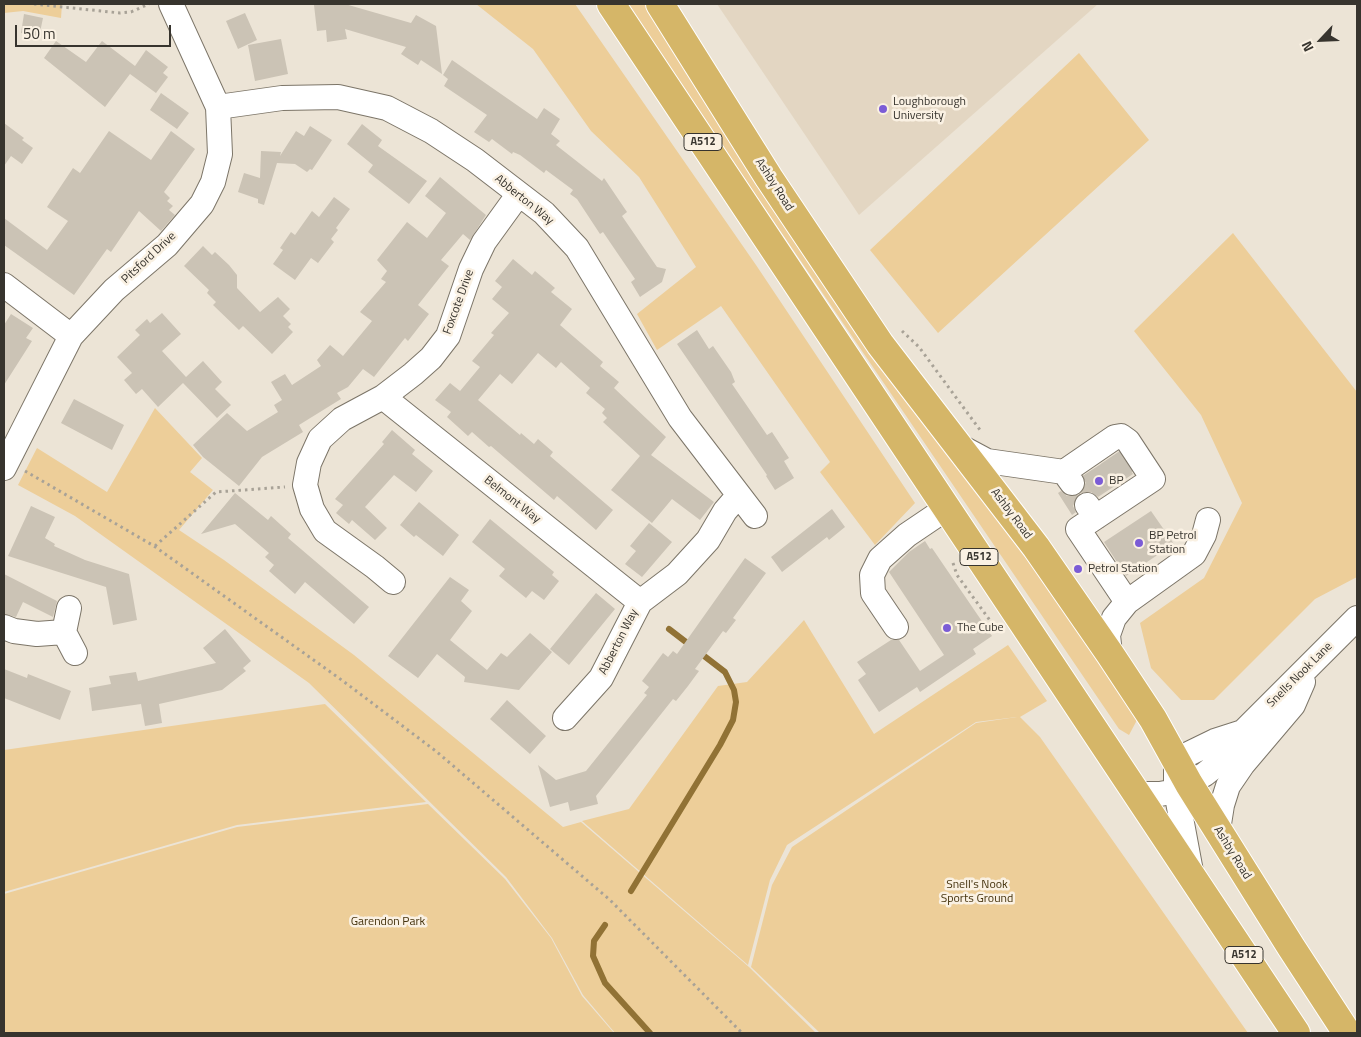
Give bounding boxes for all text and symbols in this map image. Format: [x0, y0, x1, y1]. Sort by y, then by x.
scale bar [18, 15, 174, 47]
north arrow [1296, 15, 1346, 65]
text: 50 m [23, 22, 56, 45]
text: N [1295, 38, 1319, 55]
place label: Loughborough University [893, 95, 966, 123]
marker: Loughborough University [877, 103, 889, 115]
road number: A512 [684, 134, 722, 150]
street label: Ashby Road [752, 156, 796, 214]
street label: Abberton Way [492, 172, 556, 228]
street label: Pitsford Drive [119, 229, 179, 287]
street label: Foxcote Drive [441, 268, 477, 336]
street label: Belmont Way [481, 473, 543, 527]
place label: BP [1109, 474, 1124, 488]
marker: BP [1093, 475, 1105, 487]
street label: Ashby Road [987, 486, 1035, 542]
place label: BP Petrol Station [1149, 529, 1197, 557]
marker: BP Petrol Station [1133, 537, 1145, 549]
road number: A512 [960, 548, 998, 566]
place label: Petrol Station [1088, 562, 1157, 576]
marker: Petrol Station [1072, 563, 1084, 575]
street label: Abberton Way [596, 607, 642, 677]
place label: The Cube [957, 621, 1004, 635]
marker: The Cube [941, 622, 953, 634]
street label: Snells Nook Lane [1264, 639, 1336, 711]
street label: Ashby Road [1210, 824, 1254, 882]
park label: Snell's Nook Sports Ground [941, 878, 1013, 906]
park label: Garendon Park [351, 915, 425, 929]
road number: A512 [1225, 946, 1263, 964]

